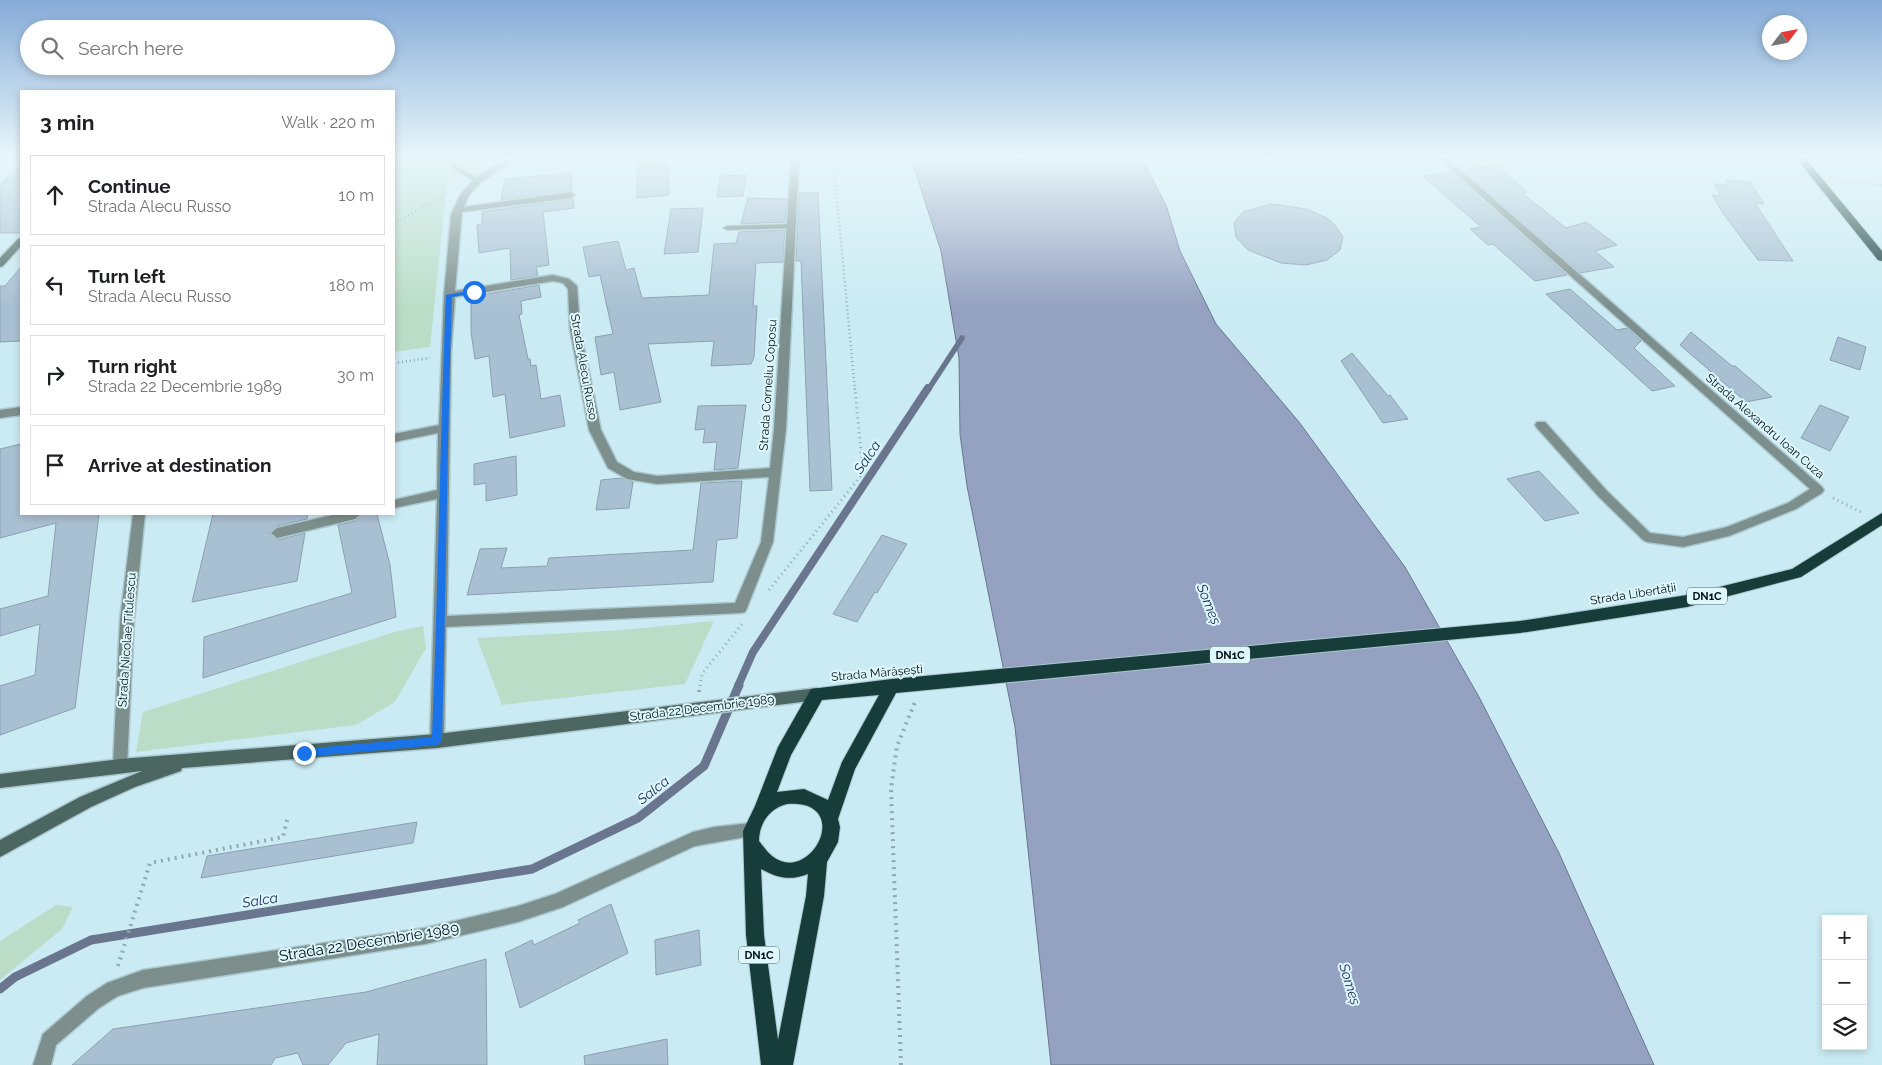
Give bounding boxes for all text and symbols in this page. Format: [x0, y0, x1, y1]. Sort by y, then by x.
north arrow [1762, 15, 1807, 60]
search box [20, 20, 395, 75]
icon: search [38, 34, 66, 62]
text: Search here [78, 37, 184, 59]
text: 3 min [40, 110, 94, 135]
text: Walk · 220 m [281, 113, 375, 132]
text: Continue [88, 175, 171, 197]
icon: ahead [41, 181, 69, 209]
text: 10 m [339, 186, 374, 205]
text: Strada Alecu Russo [88, 197, 231, 216]
text: Turn left [88, 265, 165, 287]
icon: left [41, 271, 69, 299]
text: 180 m [329, 276, 374, 295]
route start [463, 281, 486, 304]
text: Strada Alecu Russo [88, 287, 231, 306]
street label: Strada Alecu Russo [568, 313, 600, 421]
street label: Strada Corneliu Coposu [756, 319, 780, 451]
text: Turn right [88, 355, 177, 377]
icon: right [41, 361, 69, 389]
text: 30 m [337, 366, 374, 385]
street label: Strada Alexandru Ioan Cuza [1703, 371, 1827, 481]
text: Strada 22 Decembrie 1989 [88, 377, 282, 396]
water label: Salca [850, 438, 884, 477]
icon: arrive [41, 451, 69, 479]
text: Arrive at destination [88, 454, 272, 476]
street label: Strada Nicolae Titulescu [115, 572, 139, 708]
water label: Someș [1193, 580, 1225, 627]
street label: Strada Libertății [1589, 580, 1677, 608]
road number: DN1C [1687, 588, 1727, 604]
road number: DN1C [1210, 646, 1250, 664]
street label: Strada Mărășești [831, 662, 923, 684]
street label: Strada 22 Decembrie 1989 [629, 692, 775, 724]
route end [293, 742, 316, 765]
water label: Salca [633, 773, 672, 808]
water label: Salca [240, 889, 279, 911]
map controls [1822, 915, 1867, 1050]
button: + [1822, 915, 1867, 960]
street label: Strada 22 Decembrie 1989 [278, 919, 460, 965]
road number: DN1C [739, 946, 779, 964]
water label: Someș [1336, 960, 1364, 1007]
button: − [1822, 960, 1867, 1005]
button: layers [1822, 1005, 1867, 1050]

